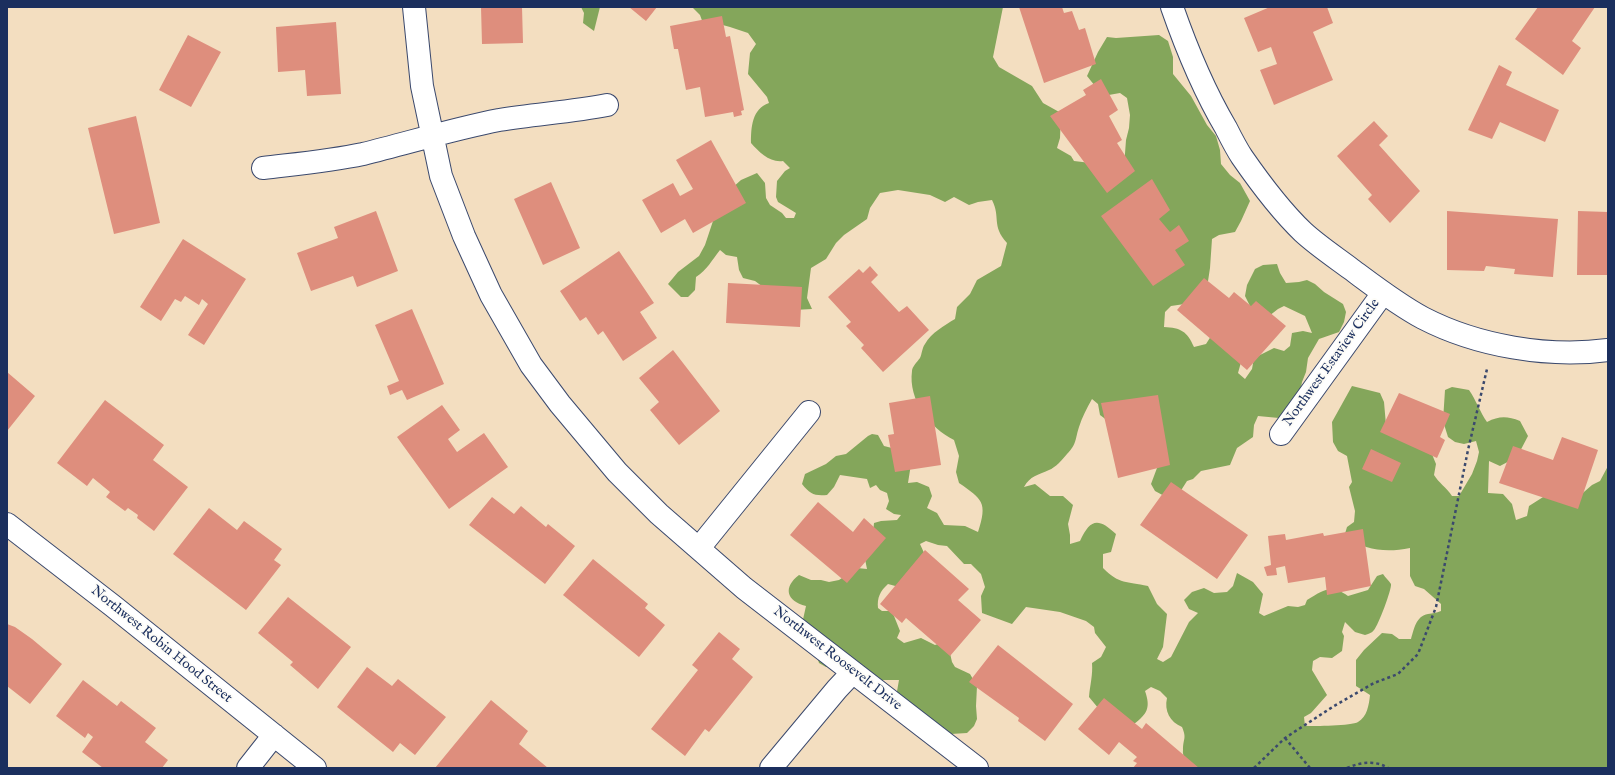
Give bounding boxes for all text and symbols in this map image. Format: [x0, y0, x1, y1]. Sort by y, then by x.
street label: Northwest Estaview Circle [1280, 296, 1384, 430]
street label: Northwest Robin Hood Street [87, 583, 235, 707]
street label: Northwest Roosevelt Drive [769, 604, 905, 714]

